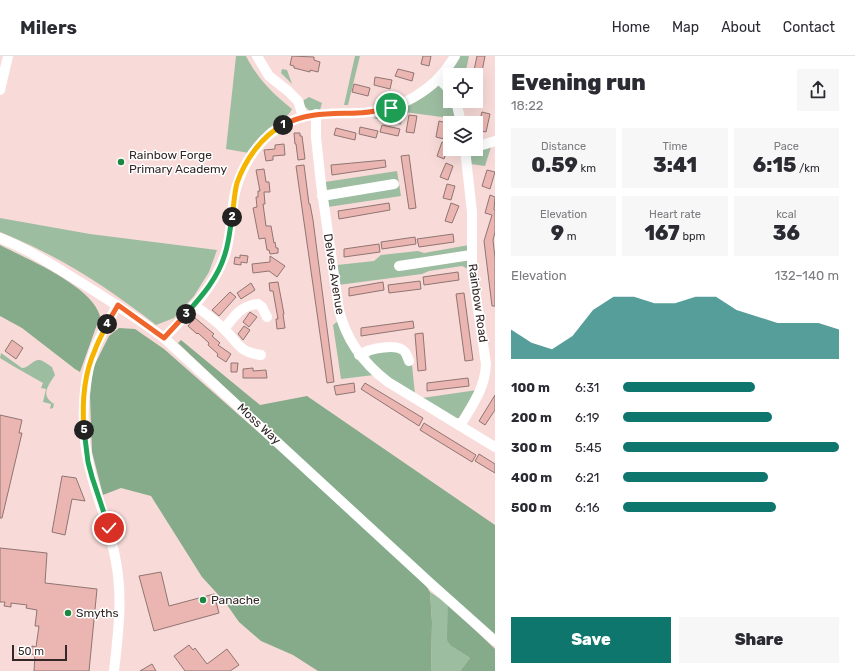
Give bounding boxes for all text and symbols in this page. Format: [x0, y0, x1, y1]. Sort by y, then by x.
text: Milers [20, 16, 77, 39]
text: Home [612, 19, 650, 36]
text: Map [672, 19, 699, 36]
text: About [721, 19, 761, 36]
text: Contact [783, 19, 835, 36]
map controls [443, 68, 483, 156]
button: locate [443, 68, 483, 108]
text: Evening run [511, 69, 646, 96]
button: share [797, 69, 839, 111]
pin [374, 91, 408, 125]
icon: arrive [380, 97, 402, 119]
text: 18:22 [511, 98, 543, 113]
pin: 1 [273, 115, 293, 135]
button: layers [443, 116, 483, 156]
text: 1 [280, 118, 286, 131]
text: Distance [541, 140, 586, 153]
text: Time [663, 140, 687, 153]
text: Pace [774, 140, 799, 153]
place label: Rainbow Forge Primary Academy [129, 148, 227, 176]
text: 0.59 [531, 153, 578, 177]
text: 3:41 [653, 153, 697, 177]
text: 6:15 [753, 153, 796, 177]
marker: Rainbow Forge Primary Academy [116, 157, 126, 167]
text: km [578, 162, 596, 175]
text: /km [796, 162, 820, 175]
pin: 2 [222, 207, 242, 227]
text: Elevation [540, 208, 587, 221]
text: Heart rate [649, 208, 701, 221]
text: kcal [776, 208, 796, 221]
text: 2 [228, 210, 236, 223]
text: 9 [551, 221, 564, 245]
text: 167 [645, 221, 680, 245]
text: 36 [773, 221, 800, 245]
text: m [564, 230, 577, 243]
text: bpm [680, 230, 705, 243]
street label: Delves Avenue [321, 232, 347, 316]
street label: Rainbow Road [466, 263, 490, 343]
text: Elevation [511, 268, 567, 283]
text: 132–140 m [775, 268, 839, 283]
pin: 3 [176, 304, 196, 324]
text: 3 [182, 307, 190, 320]
pin: 4 [97, 314, 117, 334]
text: 4 [103, 317, 111, 330]
text: 100 m [511, 380, 550, 395]
text: 6:31 [575, 380, 599, 395]
street label: Moss Way [235, 401, 284, 448]
text: 200 m [511, 410, 552, 425]
text: 6:19 [575, 410, 599, 425]
pin: 5 [74, 420, 94, 440]
text: 5 [80, 423, 88, 436]
text: 300 m [511, 440, 552, 455]
text: 5:45 [575, 440, 602, 455]
text: 400 m [511, 470, 552, 485]
text: 6:21 [575, 470, 599, 485]
text: 500 m [511, 500, 552, 515]
text: 6:16 [575, 500, 600, 515]
pin [92, 511, 126, 545]
icon: check [98, 517, 120, 539]
place label: Panache [211, 593, 260, 607]
marker: Panache [198, 595, 208, 605]
place label: Smyths [76, 606, 119, 620]
marker: Smyths [63, 608, 73, 618]
button: Save [511, 617, 671, 663]
button: Share [679, 617, 839, 663]
scale bar [12, 643, 67, 662]
text: 50 m [18, 645, 44, 658]

